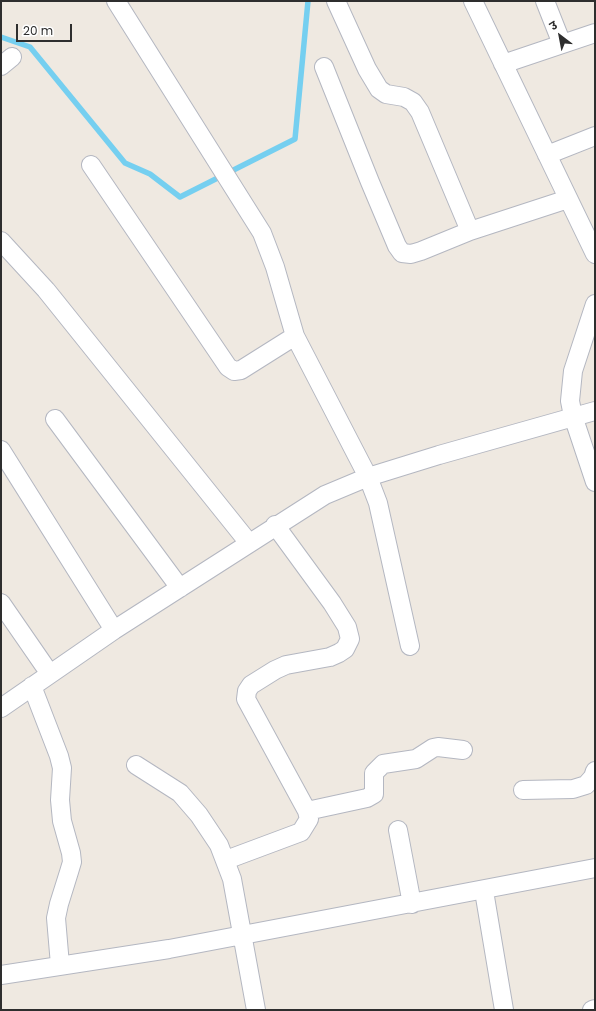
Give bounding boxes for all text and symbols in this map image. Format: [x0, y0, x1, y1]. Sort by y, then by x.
scale bar [18, 16, 74, 42]
north arrow [540, 16, 580, 56]
text: उ [547, 17, 561, 34]
text: 20 m [23, 22, 53, 39]

